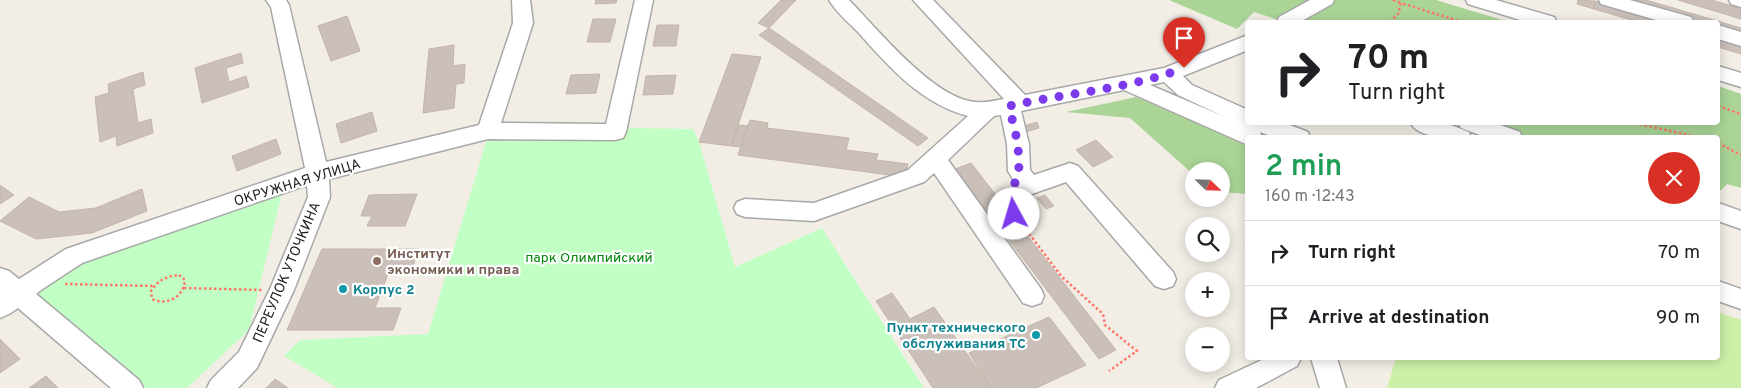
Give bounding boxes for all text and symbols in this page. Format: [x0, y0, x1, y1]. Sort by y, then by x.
pin [1163, 17, 1205, 68]
icon: arrive [1170, 24, 1198, 52]
text: 70 m [1348, 37, 1429, 81]
icon: right [1265, 40, 1330, 105]
text: Turn right [1348, 80, 1445, 107]
text: 2 min [1265, 149, 1342, 186]
button: close [1648, 152, 1700, 204]
street label: ОКРУЖНАЯ УЛИЦА [232, 156, 363, 211]
north arrow [1185, 162, 1230, 208]
map controls [1185, 162, 1230, 372]
position arrow [987, 187, 1039, 239]
text: 160 m · 12:43 [1265, 187, 1355, 207]
street label: ПЕРЕУЛОК УТОЧКИНА [250, 199, 325, 346]
button: search [1185, 217, 1230, 262]
icon: right [1265, 239, 1293, 267]
text: Turn right [1308, 241, 1396, 265]
text: 70 m [1658, 241, 1700, 265]
place label: Институт экономики и права [387, 246, 519, 279]
park label: парк Олимпийский [525, 250, 653, 267]
marker: Институт экономики и права [371, 255, 383, 267]
button: + [1185, 272, 1230, 317]
place label: Корпус 2 [353, 282, 415, 299]
marker: Корпус 2 [337, 283, 349, 295]
icon: arrive [1265, 304, 1293, 332]
text: Arrive at destination [1308, 306, 1489, 330]
text: 90 m [1656, 306, 1700, 330]
place label: Пункт технического обслуживания ТС [886, 320, 1026, 353]
button: − [1185, 327, 1230, 372]
marker: Пункт технического обслуживания ТС [1030, 329, 1042, 341]

